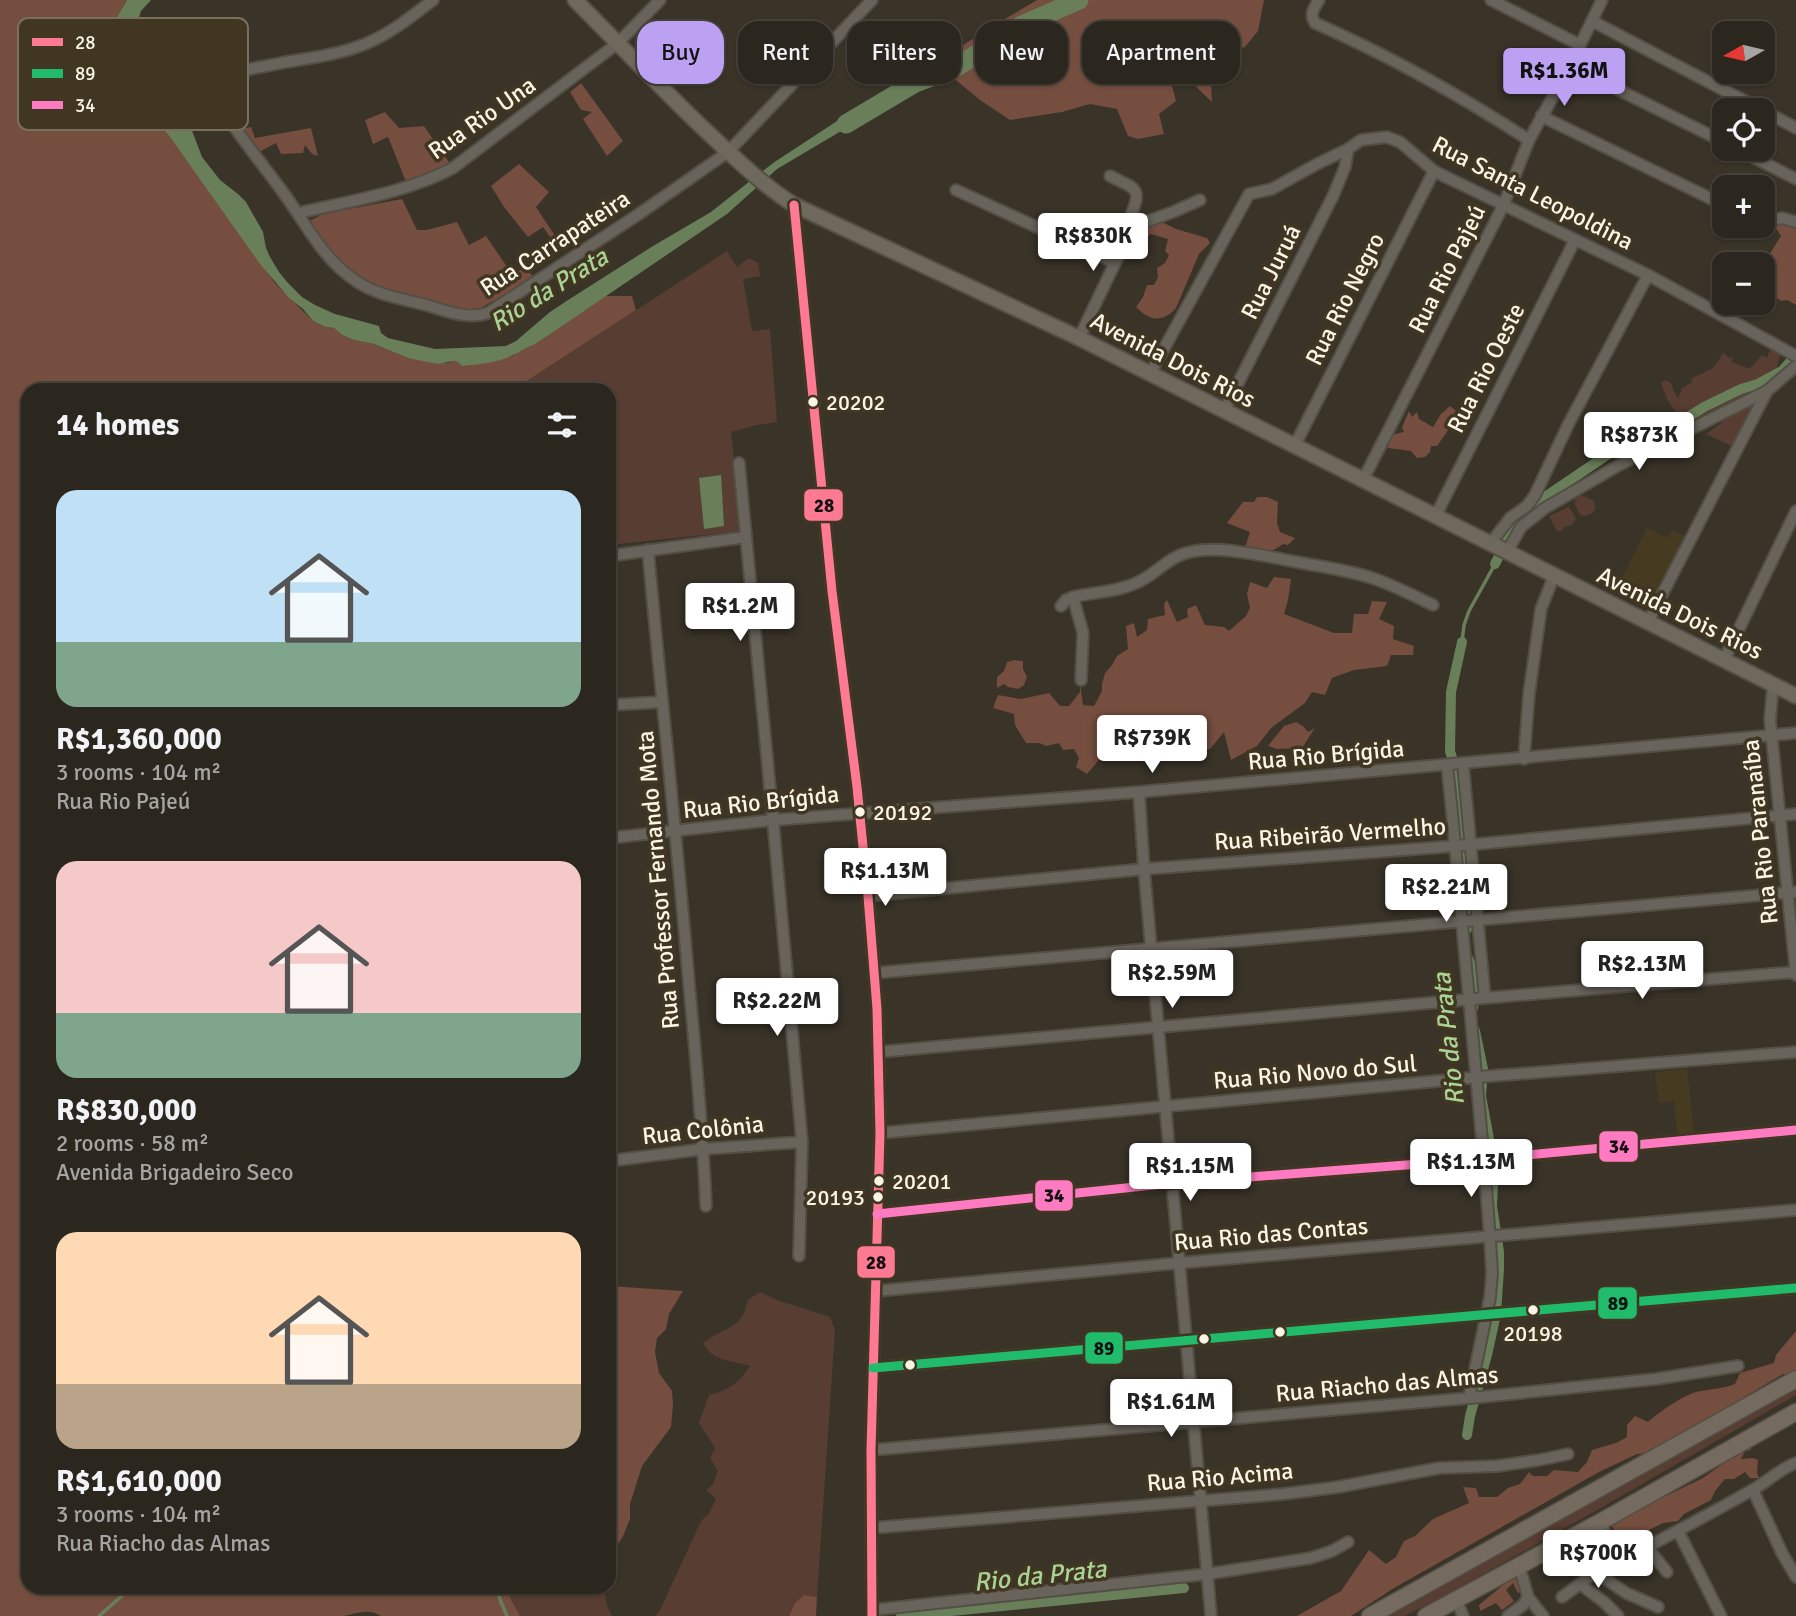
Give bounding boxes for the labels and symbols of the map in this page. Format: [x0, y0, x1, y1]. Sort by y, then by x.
legend [18, 18, 248, 130]
north arrow [1712, 21, 1774, 84]
text: 28 [75, 31, 96, 55]
pin: R$1.36M [1499, 48, 1629, 108]
text: 89 [75, 62, 96, 86]
street label: Rua Rio Una [422, 70, 542, 166]
text: 34 [75, 94, 96, 118]
street label: Rua Santa Leopoldina [1427, 129, 1639, 257]
street label: Rua Carrapateira [474, 183, 636, 303]
street label: Rua Rio Pajeú [1402, 200, 1492, 338]
pin: R$830K [1036, 214, 1150, 273]
street label: Rua Juruá [1234, 220, 1308, 324]
street label: Rua Rio Negro [1299, 228, 1391, 370]
water label: Rio da Prata [484, 241, 615, 339]
street label: Rua Rio Oeste [1440, 298, 1532, 438]
street label: Avenida Dois Rios [1086, 306, 1260, 414]
place label: 20202 [826, 389, 885, 416]
marker: 20202 [806, 395, 820, 409]
pin: R$873K [1582, 412, 1696, 472]
line badge: 28 [803, 488, 844, 522]
text: 28 [814, 494, 834, 518]
street label: Avenida Dois Rios [1592, 560, 1768, 666]
pin: R$1.2M [683, 584, 797, 643]
pin: R$739K [1095, 716, 1209, 775]
street label: Rua Professor Fernando Mota [630, 729, 686, 1031]
street label: Rua Rio Brígida [1246, 733, 1406, 777]
street label: Rua Rio Paranaíba [1735, 738, 1785, 926]
street label: Rua Rio Brígida [681, 779, 841, 825]
place label: 20192 [873, 799, 932, 826]
marker: 20192 [853, 805, 867, 819]
street label: Rua Ribeirão Vermelho [1213, 811, 1447, 857]
pin: R$1.13M [820, 848, 950, 908]
pin: R$2.21M [1381, 864, 1511, 924]
pin: R$2.13M [1577, 942, 1707, 1001]
pin: R$2.59M [1107, 950, 1237, 1010]
water label: Rio da Prata [1426, 970, 1472, 1107]
pin: R$2.22M [712, 978, 842, 1038]
street label: Rua Rio Novo do Sul [1212, 1048, 1418, 1096]
street label: Rua Colônia [641, 1109, 765, 1151]
line badge: 34 [1598, 1130, 1639, 1163]
text: 34 [1609, 1135, 1629, 1159]
pin: R$1.13M [1406, 1140, 1536, 1199]
pin: R$1.15M [1125, 1144, 1255, 1203]
place label: 20201 [892, 1168, 951, 1195]
marker: 20201 [872, 1174, 886, 1188]
line badge: 34 [1034, 1179, 1074, 1212]
place label: 20193 [806, 1184, 865, 1211]
text: 34 [1044, 1184, 1064, 1208]
marker: 20193 [871, 1190, 885, 1204]
street label: Rua Rio das Contas [1173, 1211, 1369, 1257]
line badge: 28 [856, 1245, 896, 1279]
text: 28 [866, 1251, 886, 1275]
line badge: 89 [1597, 1286, 1638, 1320]
text: 89 [1608, 1292, 1628, 1316]
marker: 20198 [1526, 1303, 1540, 1317]
place label: 20198 [1503, 1320, 1563, 1347]
unlabelled marker [1273, 1325, 1287, 1339]
line badge: 89 [1084, 1331, 1124, 1365]
unlabelled marker [1197, 1332, 1211, 1346]
text: 89 [1094, 1337, 1114, 1361]
unlabelled marker [903, 1358, 917, 1372]
street label: Rua Riacho das Almas [1274, 1359, 1500, 1409]
pin: R$1.61M [1106, 1380, 1236, 1439]
street label: Rua Rio Acima [1145, 1456, 1295, 1498]
pin: R$700K [1541, 1530, 1655, 1590]
water label: Rio da Prata [972, 1553, 1109, 1599]

